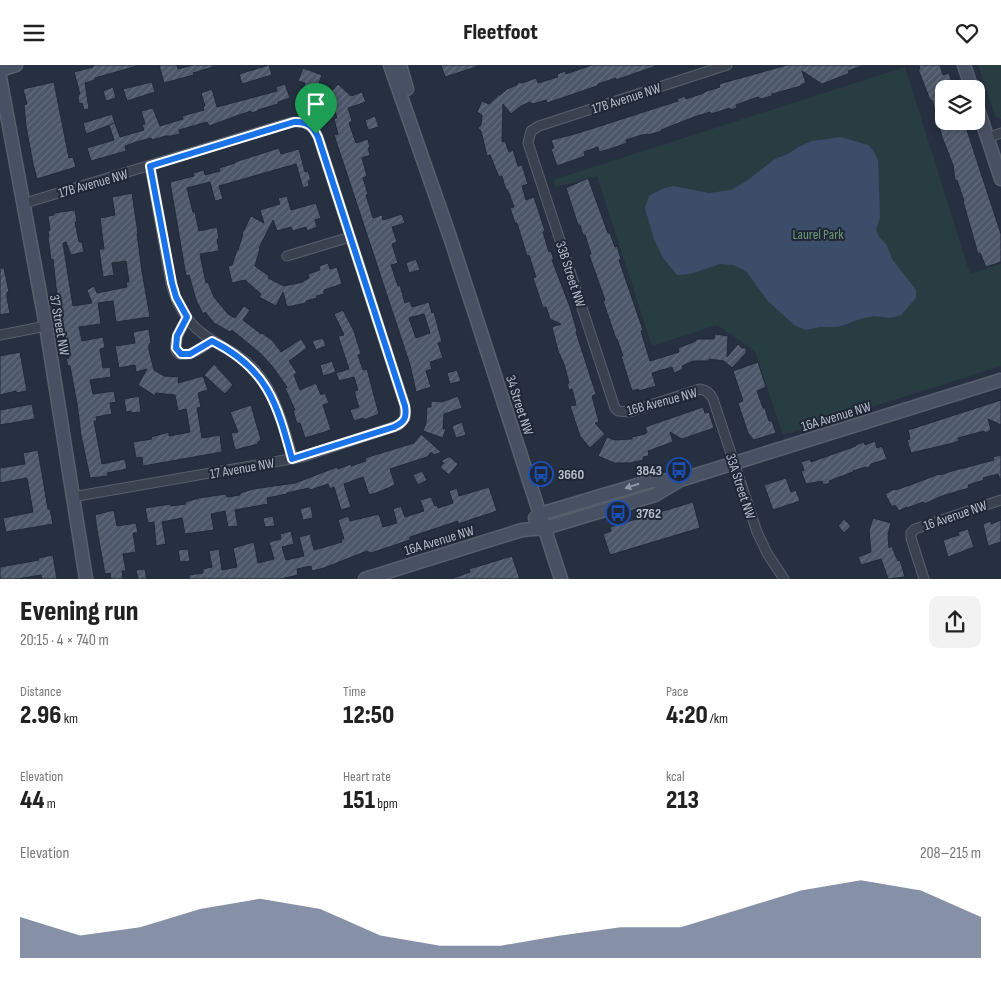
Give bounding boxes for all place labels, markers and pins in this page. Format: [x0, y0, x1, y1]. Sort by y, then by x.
pin [295, 83, 337, 134]
bus stop icon: 3843 [666, 457, 692, 483]
bus stop icon: 3660 [528, 461, 554, 487]
place label: 3843 [636, 462, 662, 479]
place label: 3660 [558, 466, 584, 483]
bus stop icon: 3762 [605, 500, 631, 526]
place label: 3762 [636, 505, 661, 522]

